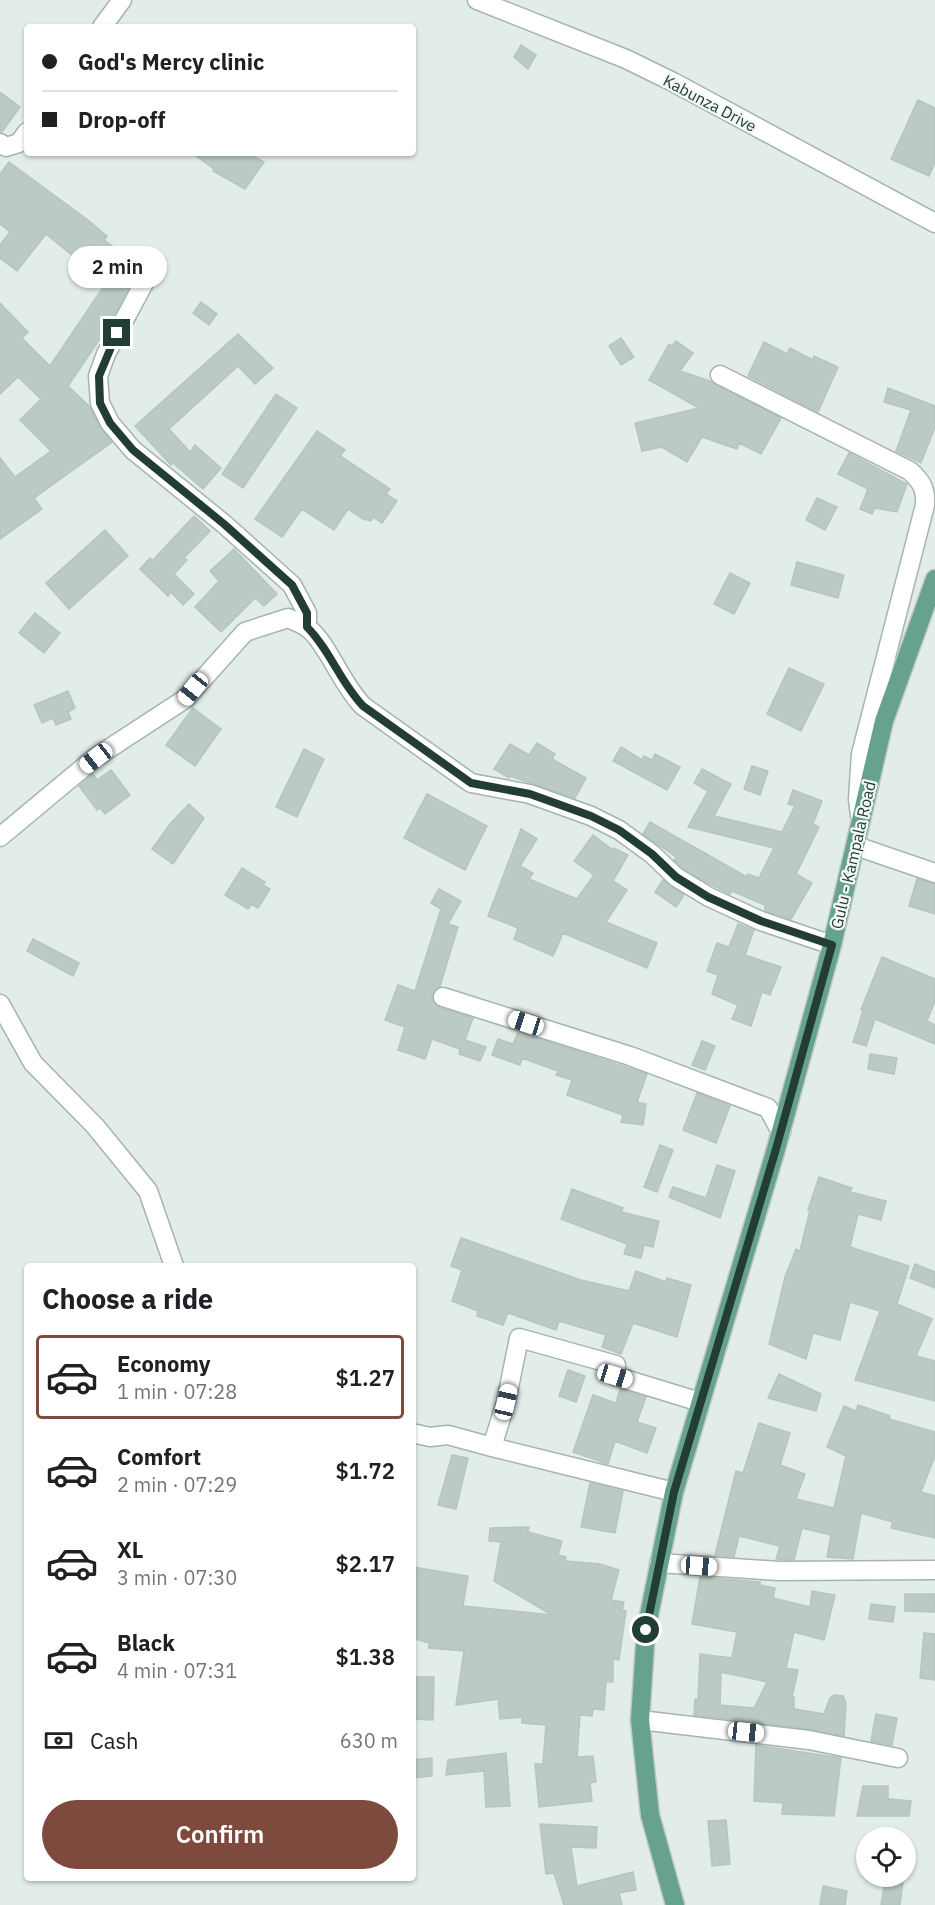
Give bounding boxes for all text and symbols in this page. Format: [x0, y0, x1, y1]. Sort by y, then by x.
text: God's Mercy clinic [78, 47, 264, 76]
street label: Kabunza Drive [660, 70, 760, 136]
text: Drop-off [78, 105, 165, 134]
callout: 2 min [68, 246, 166, 288]
text: 2 min [92, 253, 143, 280]
route end [103, 319, 130, 346]
car [175, 669, 211, 709]
car [76, 740, 116, 776]
street label: Gulu - Kampala Road [826, 779, 880, 931]
car [506, 1009, 546, 1037]
text: Choose a ride [42, 1281, 213, 1316]
text: Economy [117, 1349, 211, 1378]
icon: car [45, 1350, 99, 1404]
car [595, 1362, 635, 1390]
text: $1.27 [336, 1363, 395, 1392]
text: 1 min · 07:28 [117, 1378, 237, 1405]
car [493, 1382, 519, 1422]
text: Comfort [117, 1442, 201, 1471]
icon: car [45, 1443, 99, 1497]
text: $1.72 [336, 1456, 395, 1485]
text: 2 min · 07:29 [117, 1471, 237, 1498]
text: XL [117, 1535, 143, 1564]
icon: car [45, 1536, 99, 1590]
text: $2.17 [336, 1549, 395, 1578]
car [680, 1556, 718, 1576]
text: 3 min · 07:30 [117, 1564, 237, 1591]
route start [632, 1616, 659, 1643]
text: Black [117, 1628, 175, 1657]
icon: car [45, 1629, 99, 1683]
text: $1.38 [336, 1642, 395, 1671]
text: 4 min · 07:31 [117, 1657, 237, 1684]
car [727, 1721, 765, 1743]
icon: cash [42, 1724, 75, 1757]
text: Cash [90, 1726, 139, 1755]
text: 630 m [340, 1727, 398, 1754]
button: Confirm [42, 1800, 398, 1869]
map controls [856, 1827, 916, 1887]
button: locate [856, 1827, 916, 1887]

